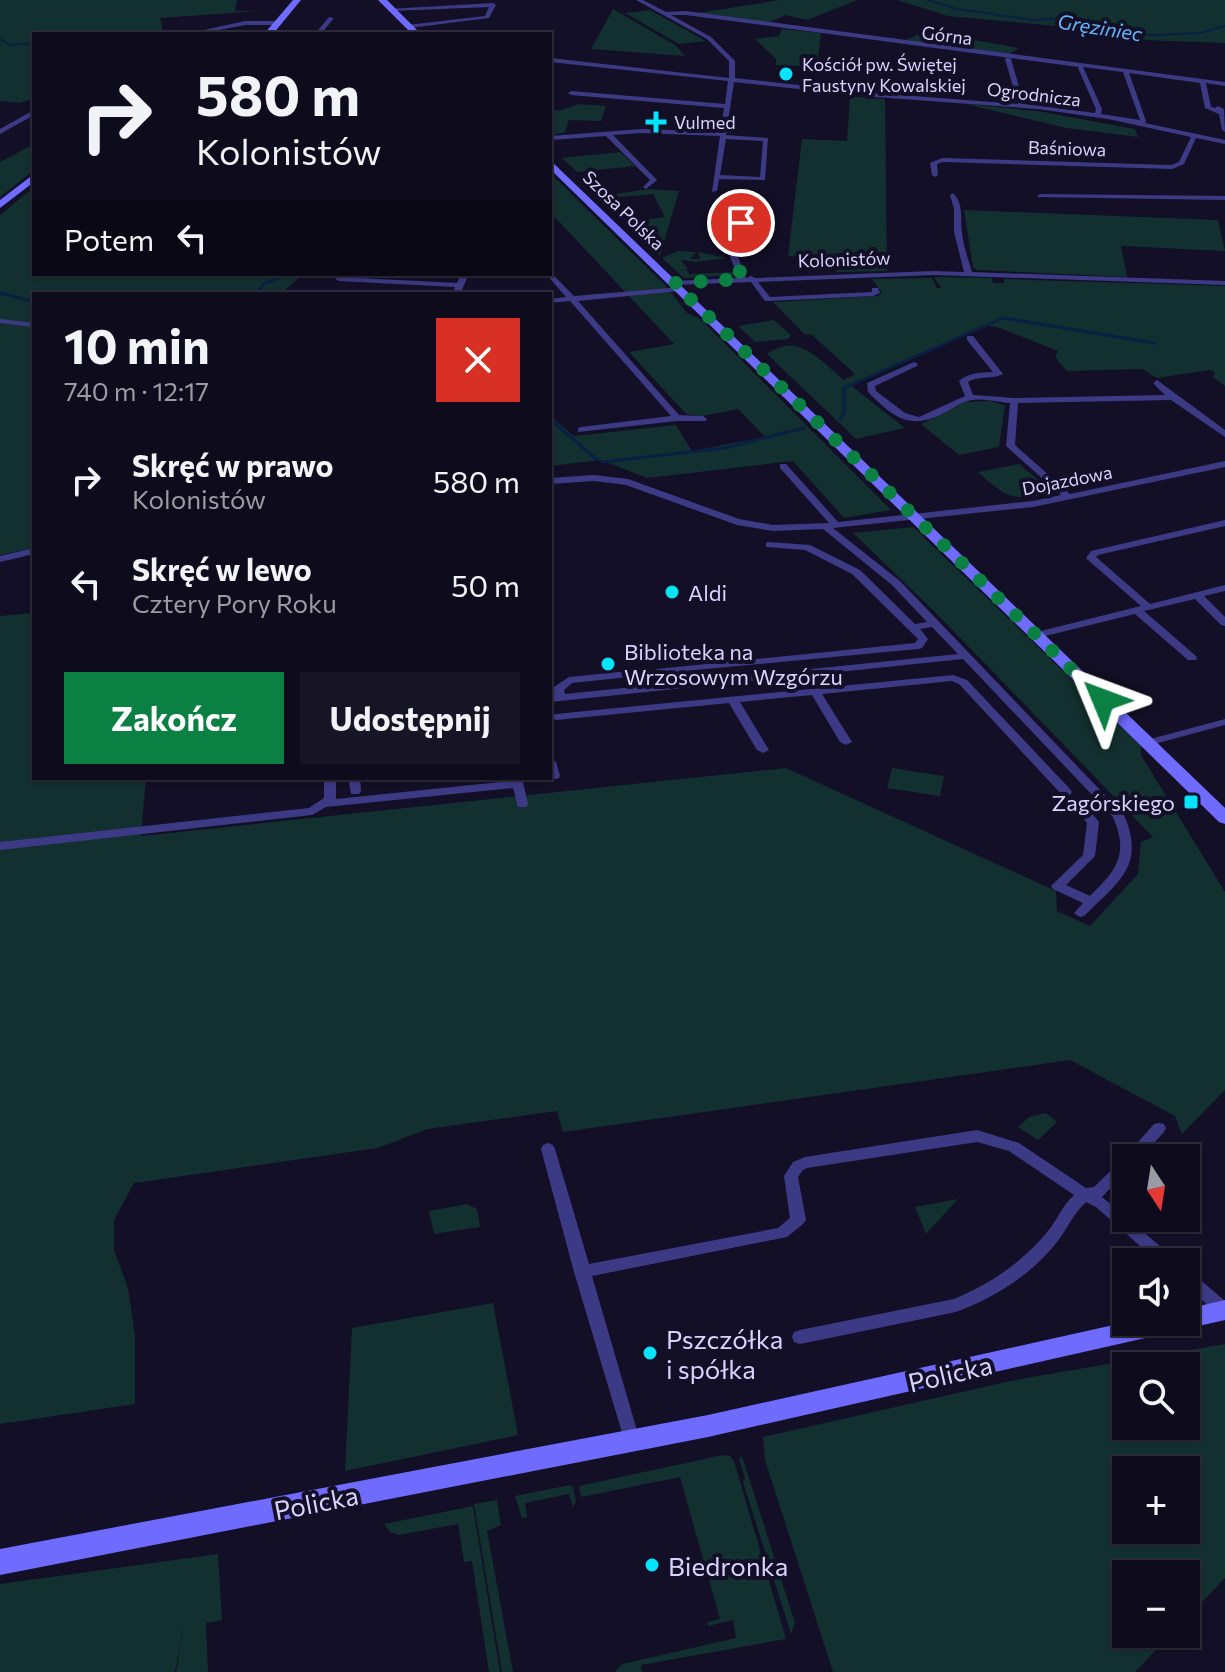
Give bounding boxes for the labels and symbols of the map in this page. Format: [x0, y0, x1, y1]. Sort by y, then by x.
water label: Gręziniec [1056, 8, 1144, 46]
street label: Górna [920, 21, 974, 49]
place label: Kościół pw. Świętej Faustyny Kowalskiej [802, 53, 966, 96]
marker: Kościół pw. Świętej Faustyny Kowalskiej [777, 65, 795, 83]
street label: Ogrodnicza [986, 77, 1082, 111]
marker: Vulmed [645, 111, 667, 133]
place label: Vulmed [674, 111, 736, 133]
street label: Baśniowa [1028, 136, 1106, 160]
street label: Szosa Polska [579, 166, 669, 254]
pin [707, 189, 775, 257]
street label: Kolonistów [797, 246, 891, 272]
street label: Dojazdowa [1020, 460, 1114, 500]
place label: Aldi [688, 579, 727, 606]
marker: Aldi [663, 583, 681, 601]
place label: Biblioteka na Wrzosowym Wzgórzu [624, 638, 843, 690]
marker: Biblioteka na Wrzosowym Wzgórzu [599, 655, 617, 673]
position arrow [1061, 658, 1145, 742]
place label: Zagórskiego [1051, 789, 1175, 816]
marker: Zagórskiego [1182, 793, 1200, 811]
north arrow [1112, 1144, 1200, 1232]
place label: Pszczółka i spółka [666, 1323, 783, 1384]
marker: Pszczółka i spółka [641, 1344, 659, 1362]
street label: Policka [905, 1348, 995, 1398]
street label: Policka [271, 1479, 361, 1525]
place label: Biedronka [668, 1550, 788, 1581]
marker: Biedronka [643, 1556, 661, 1574]

